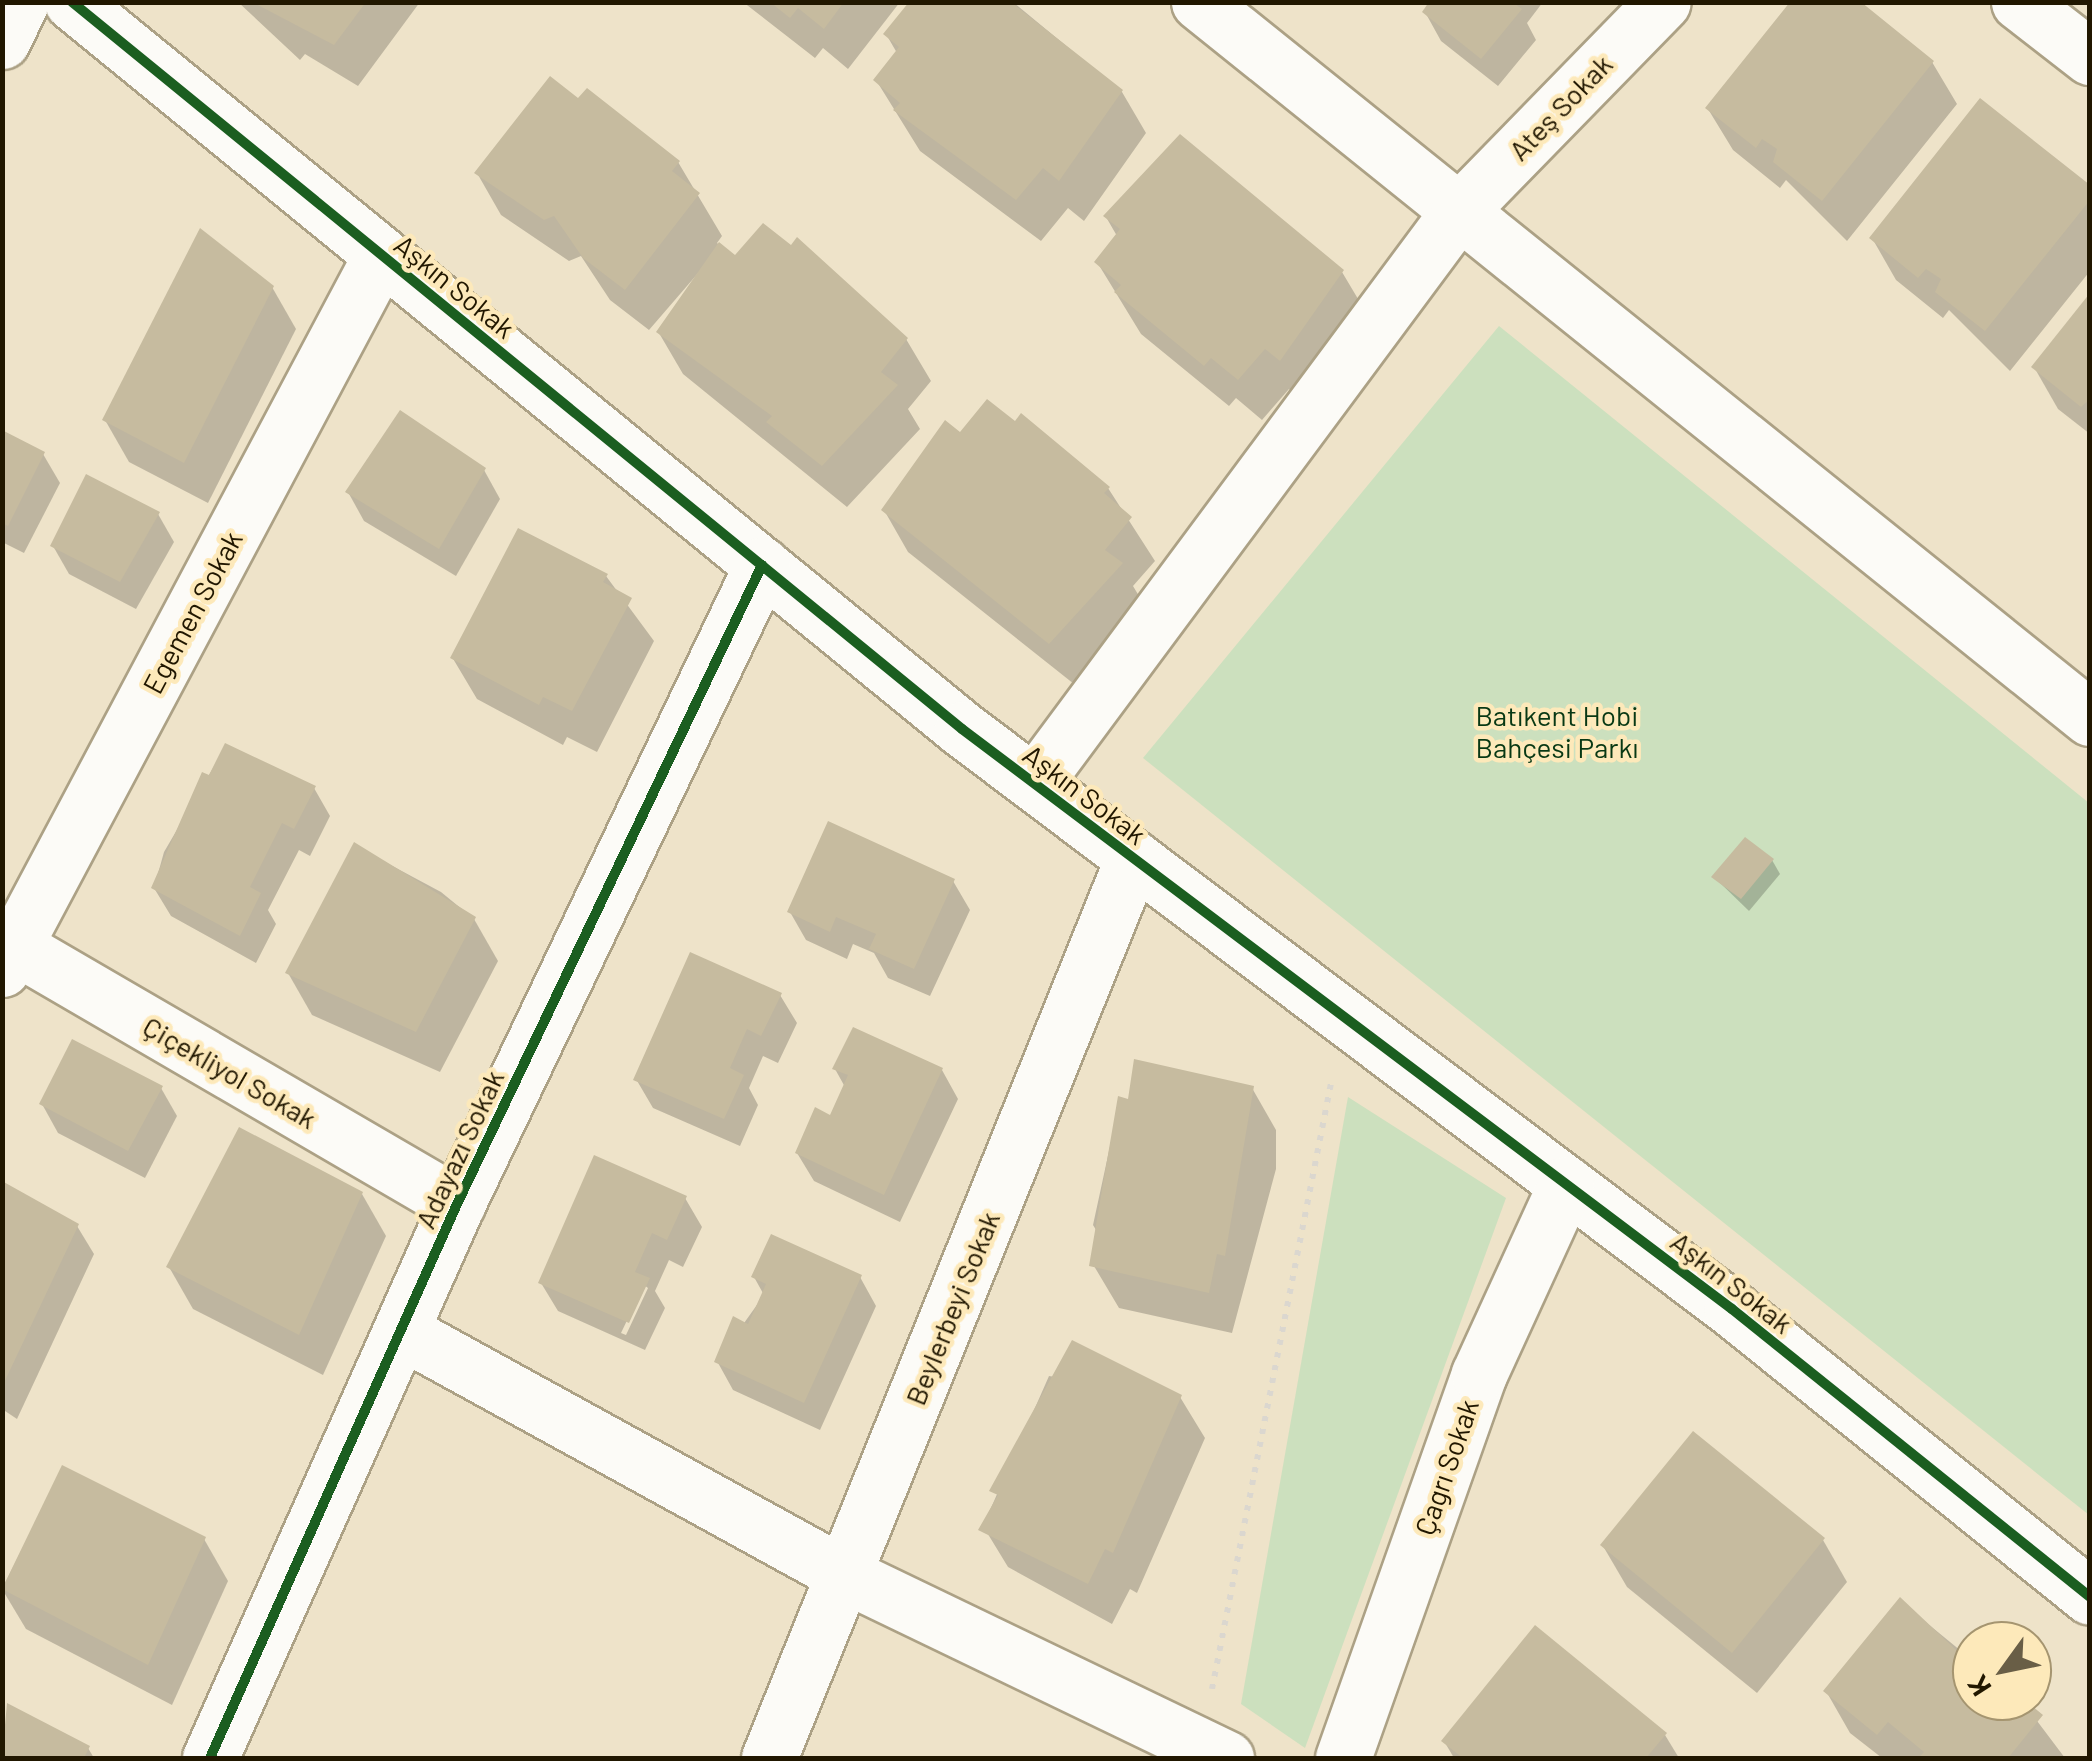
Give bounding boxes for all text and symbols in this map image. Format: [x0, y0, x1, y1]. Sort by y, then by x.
street label: Ateş Sokak [1501, 47, 1619, 167]
street label: Aşkın Sokak [388, 227, 522, 345]
street label: Egemen Sokak [135, 525, 249, 699]
park label: Batıkent Hobi Bahçesi Parkı [1475, 698, 1639, 764]
street label: Aşkın Sokak [1017, 737, 1153, 851]
street label: Çiçekliyol Sokak [137, 1009, 323, 1135]
street label: Adayazı Sokak [408, 1065, 510, 1233]
street label: Beylerbeyi Sokak [898, 1206, 1006, 1410]
street label: Aşkın Sokak [1665, 1224, 1799, 1340]
street label: Çagrı Sokak [1407, 1395, 1485, 1539]
north arrow [1952, 1621, 2052, 1721]
text: K [1959, 1670, 1998, 1703]

